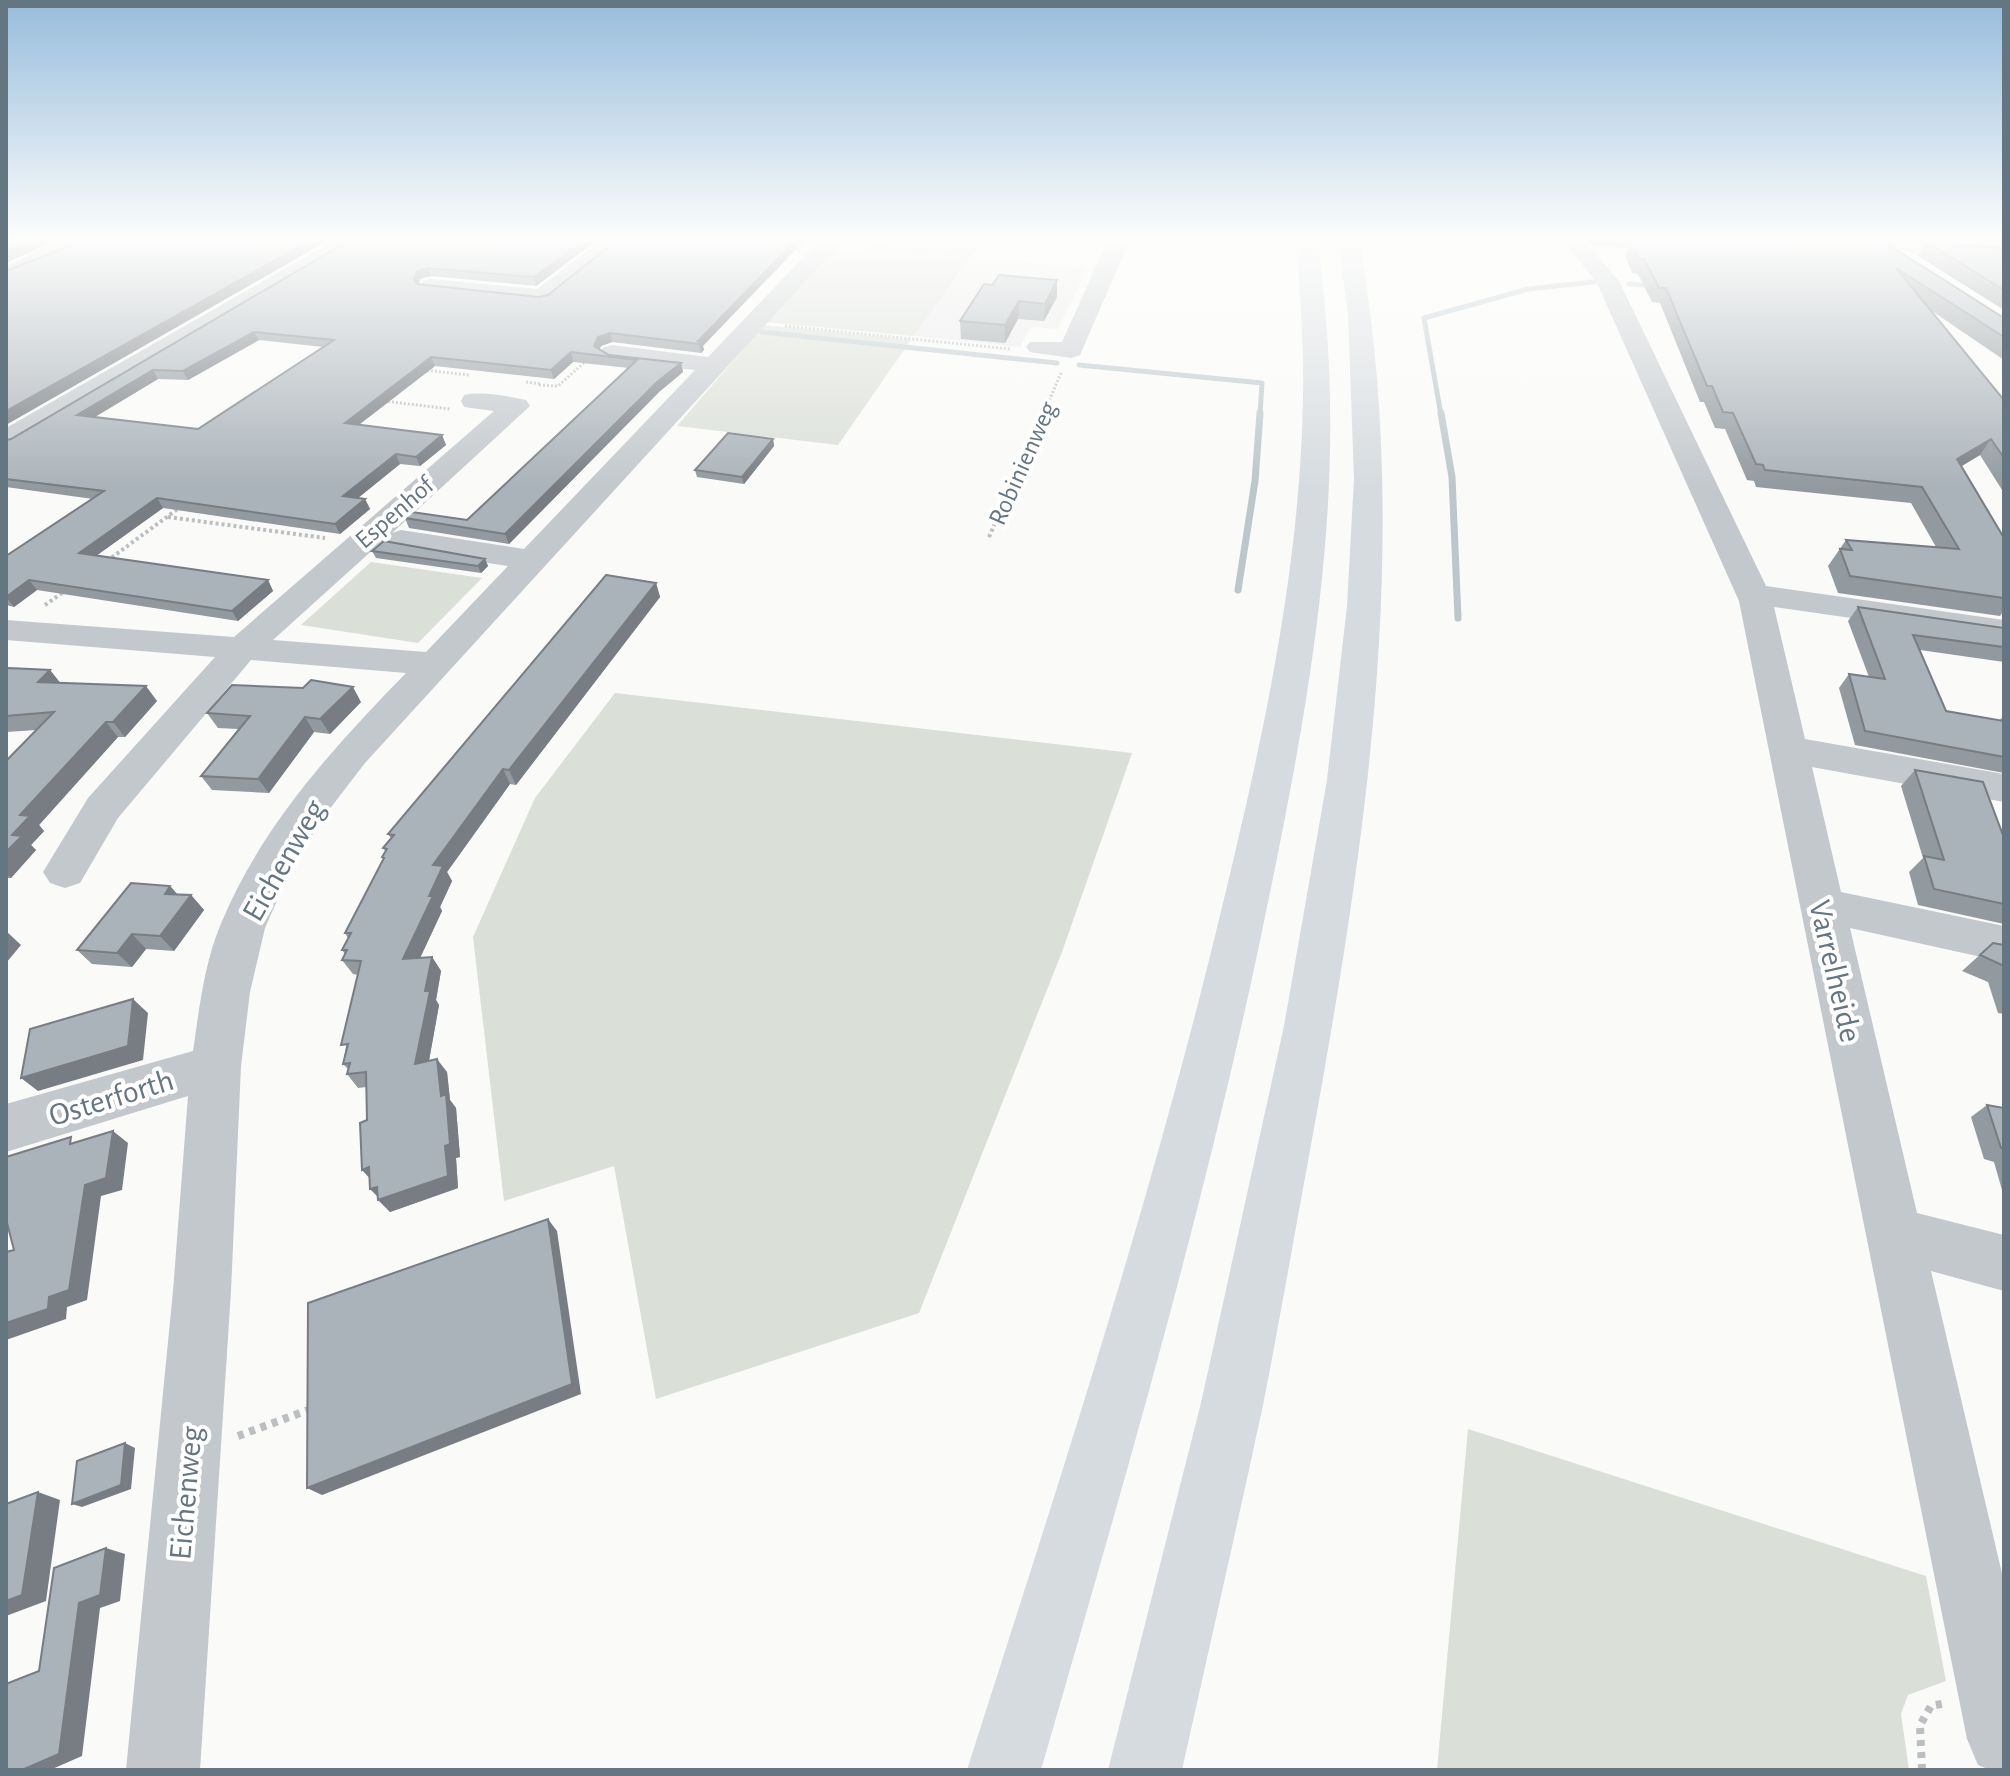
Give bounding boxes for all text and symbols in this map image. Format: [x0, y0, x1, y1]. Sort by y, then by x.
street label: Robinienweg [984, 397, 1062, 529]
street label: Espenhof [350, 471, 440, 554]
street label: Eichenweg [237, 794, 331, 926]
street label: Varrelheide [1803, 897, 1867, 1045]
street label: Osterforth [45, 1064, 178, 1132]
street label: Eichenweg [164, 1425, 208, 1561]

